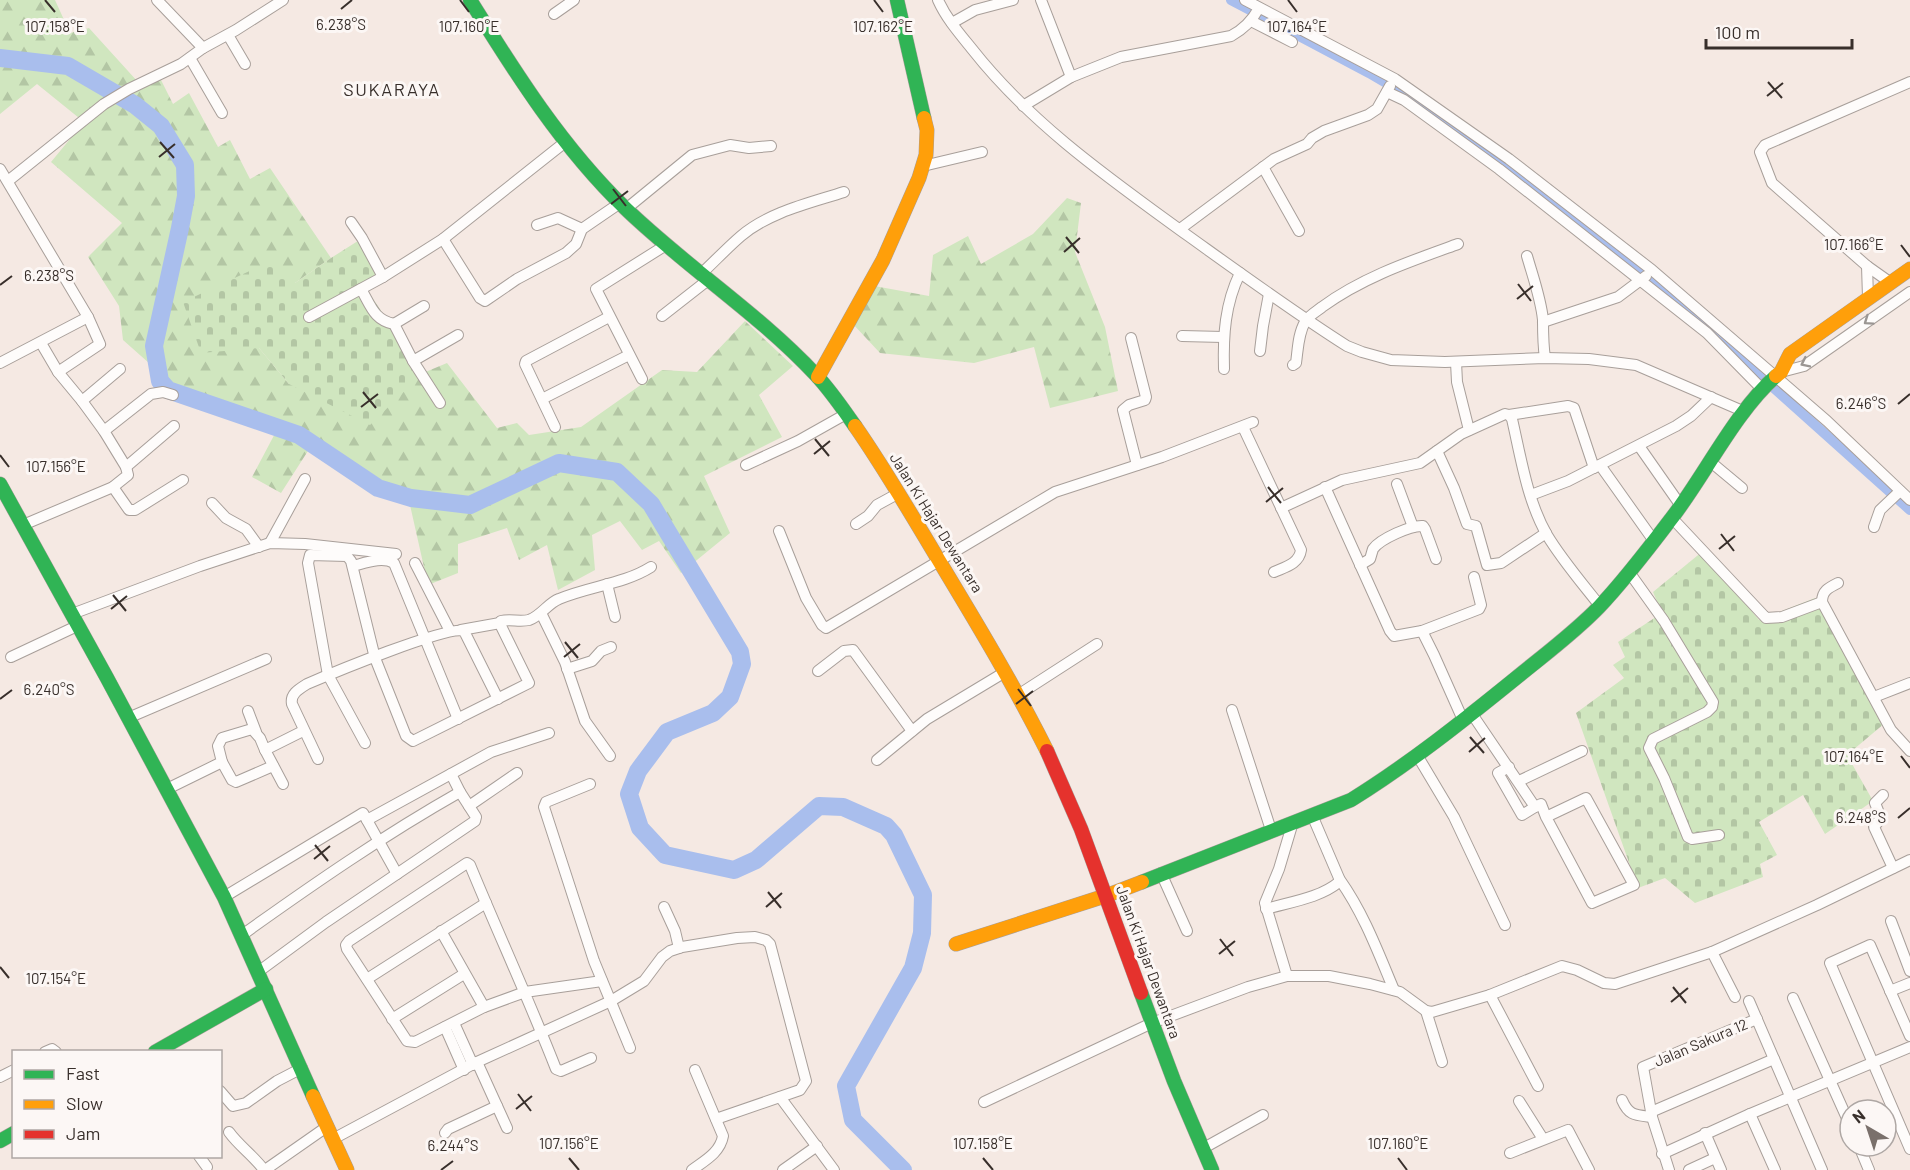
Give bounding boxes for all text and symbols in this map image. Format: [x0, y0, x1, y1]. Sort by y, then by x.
scale bar [1706, 12, 1852, 50]
text: 6.238°S [316, 15, 366, 33]
text: 107.158°E [25, 17, 85, 35]
text: 107.160°E [439, 17, 499, 35]
text: 107.162°E [853, 17, 913, 35]
text: 107.164°E [1267, 17, 1327, 35]
text: 100 m [1715, 21, 1760, 43]
district label: SUKARAYA [343, 78, 441, 100]
text: 107.166°E [1824, 235, 1884, 253]
text: 6.238°S [24, 266, 74, 284]
one-way arrow [1864, 314, 1875, 325]
one-way arrow [1800, 356, 1811, 368]
text: 6.246°S [1836, 394, 1886, 412]
street label: Jalan Ki Hajar Dewantara [886, 449, 987, 596]
text: 107.156°E [26, 457, 86, 475]
text: 6.240°S [23, 680, 75, 698]
text: 107.164°E [1824, 747, 1884, 765]
text: 6.248°S [1836, 808, 1886, 826]
street label: Jalan Ki Hajar Dewantara [1113, 883, 1185, 1041]
text: 107.154°E [26, 969, 86, 987]
street label: Jalan Sakura 12 [1651, 1014, 1750, 1070]
legend [12, 1050, 222, 1158]
text: Fast [66, 1062, 100, 1084]
text: Slow [66, 1092, 103, 1114]
north arrow [1838, 1098, 1898, 1158]
text: N [1848, 1105, 1868, 1127]
text: Jam [66, 1122, 100, 1144]
text: 107.156°E [539, 1134, 599, 1152]
text: 107.158°E [953, 1134, 1013, 1152]
text: 107.160°E [1368, 1134, 1428, 1152]
text: 6.244°S [428, 1136, 478, 1154]

